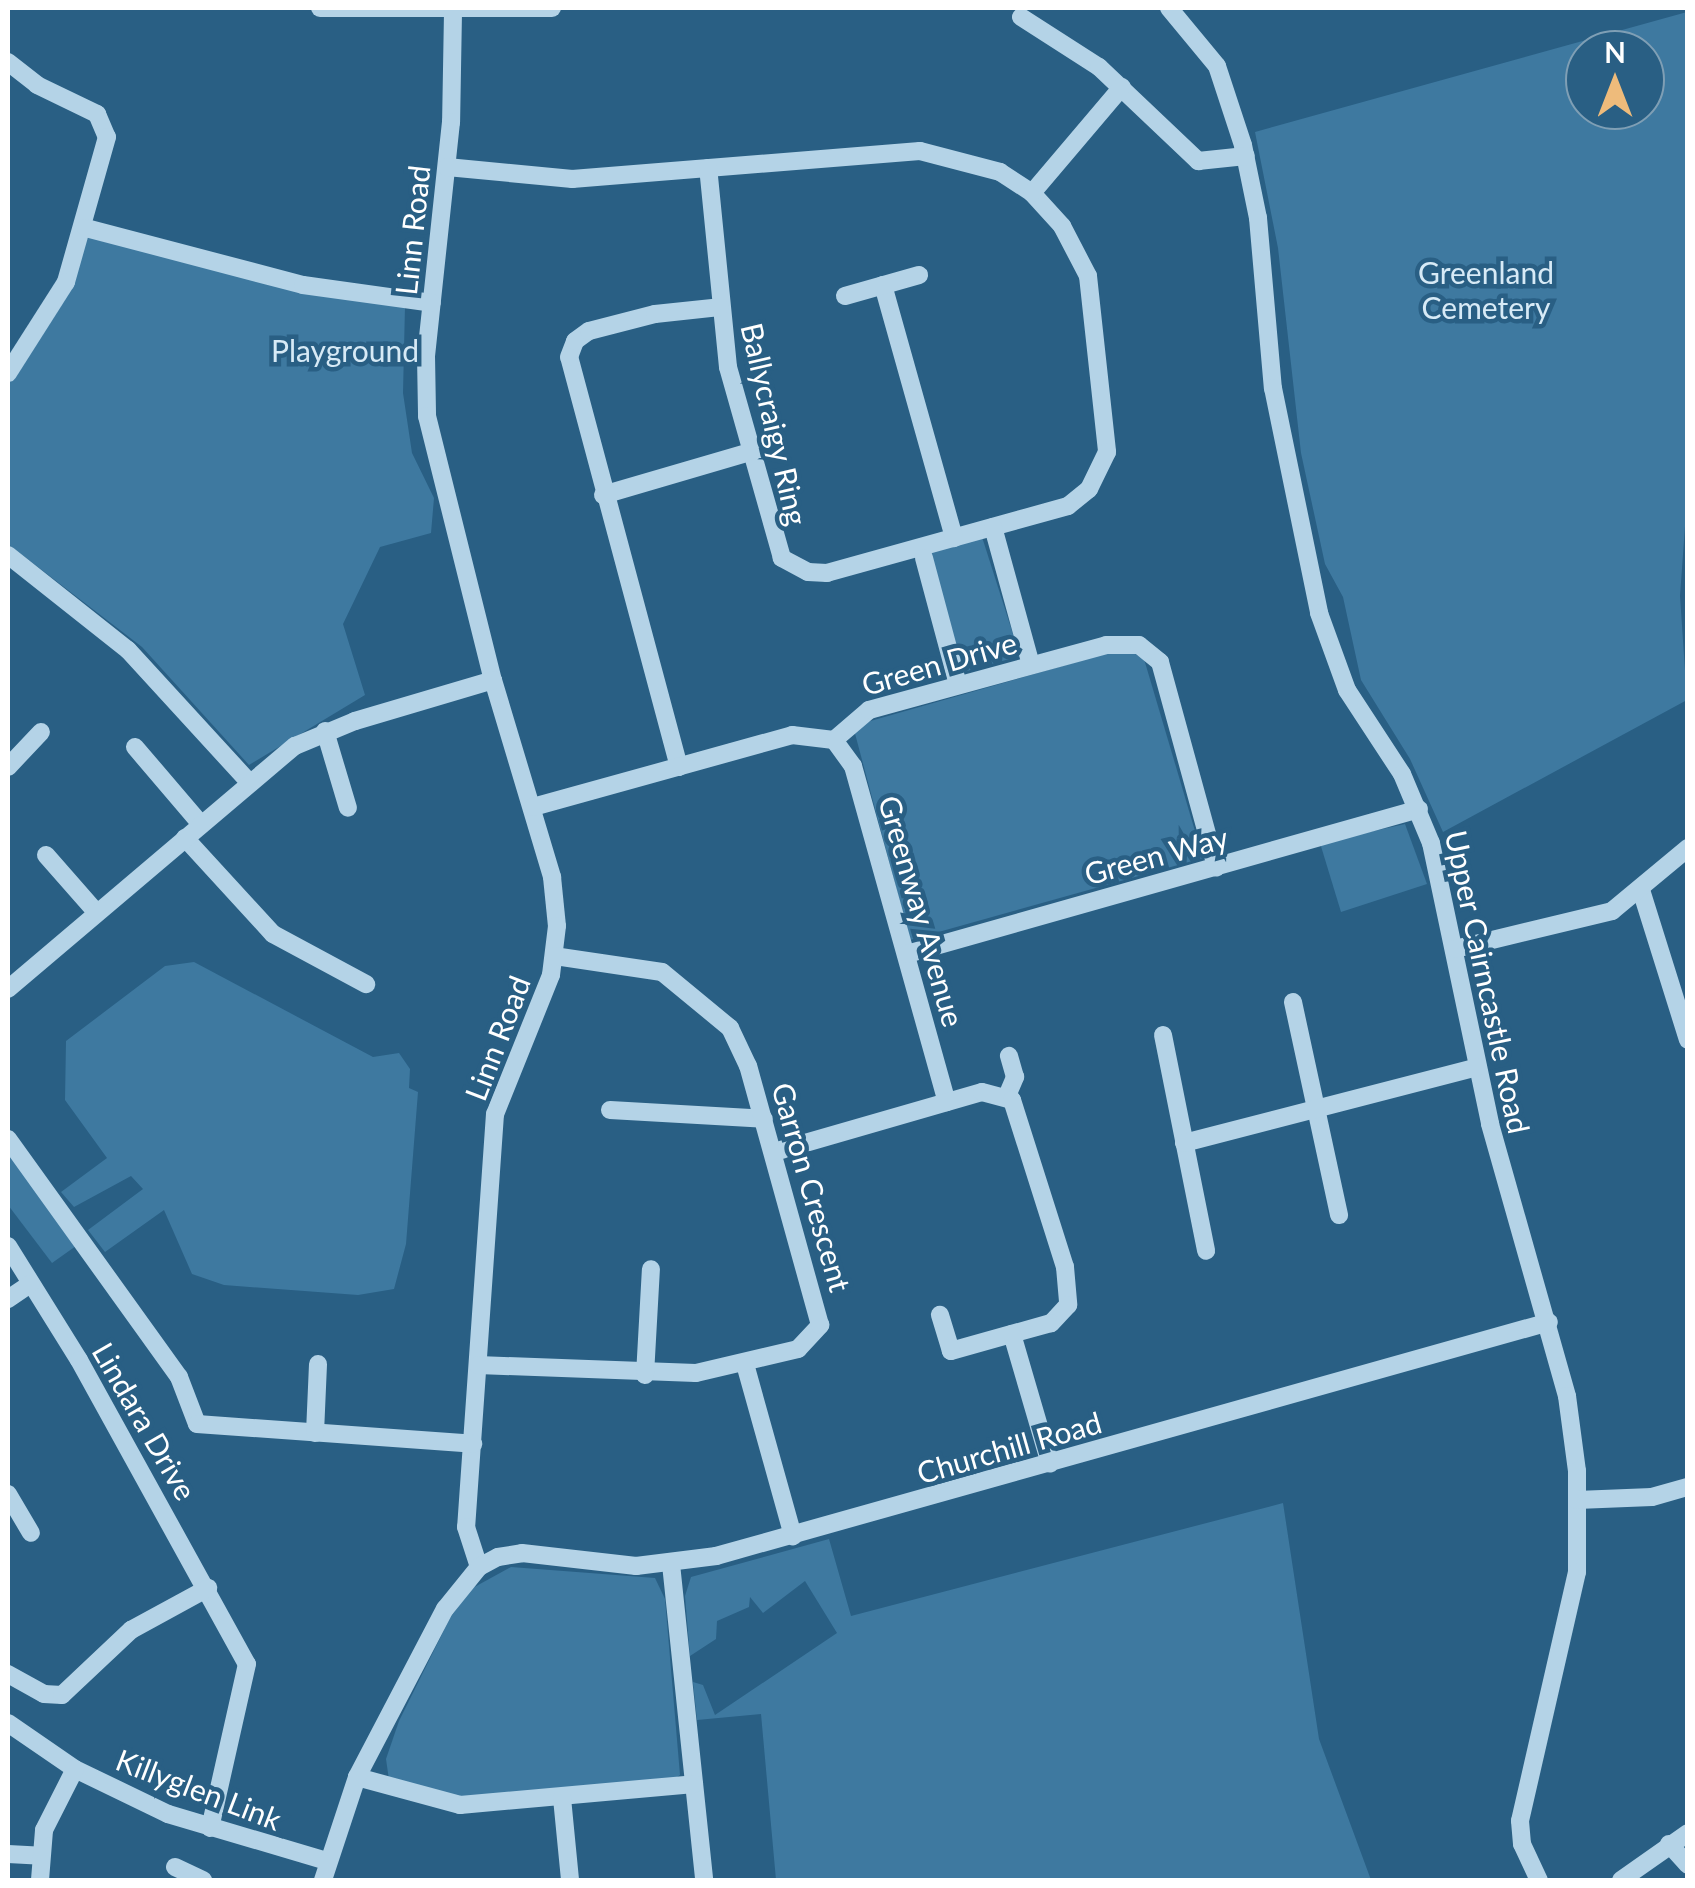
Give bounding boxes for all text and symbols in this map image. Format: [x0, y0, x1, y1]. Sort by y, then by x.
north arrow [1565, 30, 1665, 130]
text: N [1604, 35, 1626, 69]
street label: Linn Road [387, 163, 437, 297]
park label: Greenland Cemetery [1418, 254, 1554, 324]
street label: Ballycraigy Ring [734, 319, 816, 529]
park label: Playground [271, 332, 419, 368]
street label: Green Drive [857, 624, 1021, 702]
street label: Greenway Avenue [872, 790, 972, 1032]
street label: Green Way [1080, 819, 1232, 891]
street label: Upper Cairncastle Road [1438, 827, 1538, 1137]
street label: Linn Road [457, 971, 537, 1105]
street label: Garron Crescent [765, 1078, 859, 1296]
street label: Lindara Drive [85, 1336, 205, 1506]
street label: Churchill Road [913, 1403, 1105, 1491]
street label: Killyglen Link [111, 1741, 287, 1837]

